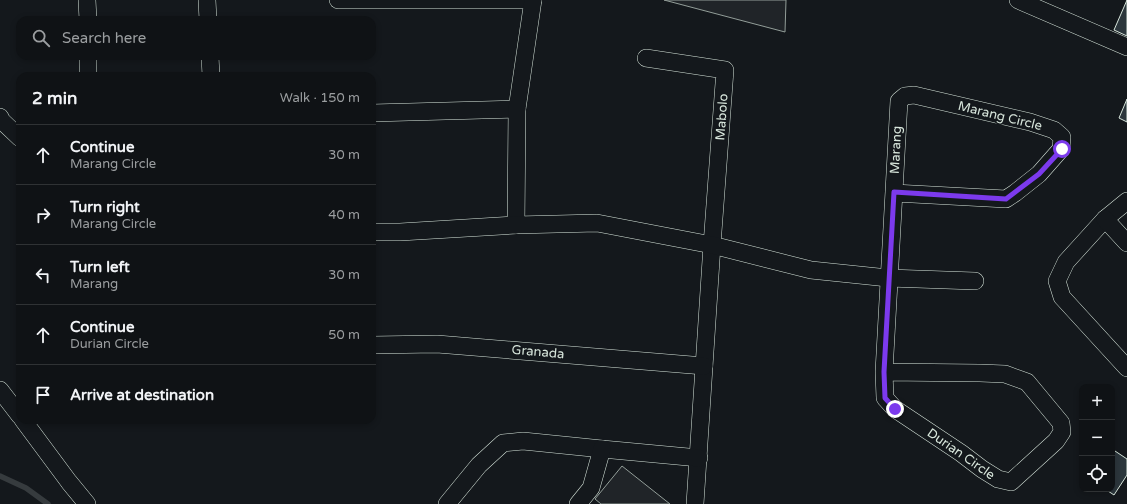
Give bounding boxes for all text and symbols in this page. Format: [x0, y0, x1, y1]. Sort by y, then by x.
search box [16, 16, 376, 60]
icon: search [30, 27, 52, 49]
text: Search here [62, 29, 146, 47]
text: 2 min [32, 88, 77, 109]
text: Walk · 150 m [280, 90, 360, 106]
street label: Mabolo [712, 93, 732, 141]
street label: Marang Circle [956, 98, 1044, 134]
street label: Marang [887, 125, 905, 175]
text: Continue [70, 138, 134, 156]
route start [1053, 140, 1071, 158]
icon: ahead [32, 144, 54, 166]
text: 30 m [328, 147, 360, 163]
text: Marang Circle [70, 156, 156, 172]
text: Turn right [70, 198, 140, 216]
icon: right [32, 204, 54, 226]
text: 40 m [328, 207, 360, 223]
text: Marang Circle [70, 216, 156, 232]
text: Turn left [70, 258, 130, 276]
icon: left [32, 264, 54, 286]
text: 30 m [328, 267, 360, 283]
text: Marang [70, 276, 118, 292]
text: Continue [70, 318, 134, 336]
icon: ahead [32, 324, 54, 346]
text: 50 m [328, 327, 360, 343]
text: Durian Circle [70, 336, 149, 352]
street label: Granada [511, 342, 565, 362]
icon: arrive [32, 384, 54, 406]
map controls [1079, 384, 1115, 492]
button: + [1079, 384, 1115, 420]
text: Arrive at destination [70, 386, 214, 404]
route end [886, 400, 904, 418]
button: − [1079, 420, 1115, 456]
street label: Durian Circle [924, 425, 998, 483]
button: locate [1079, 456, 1115, 492]

